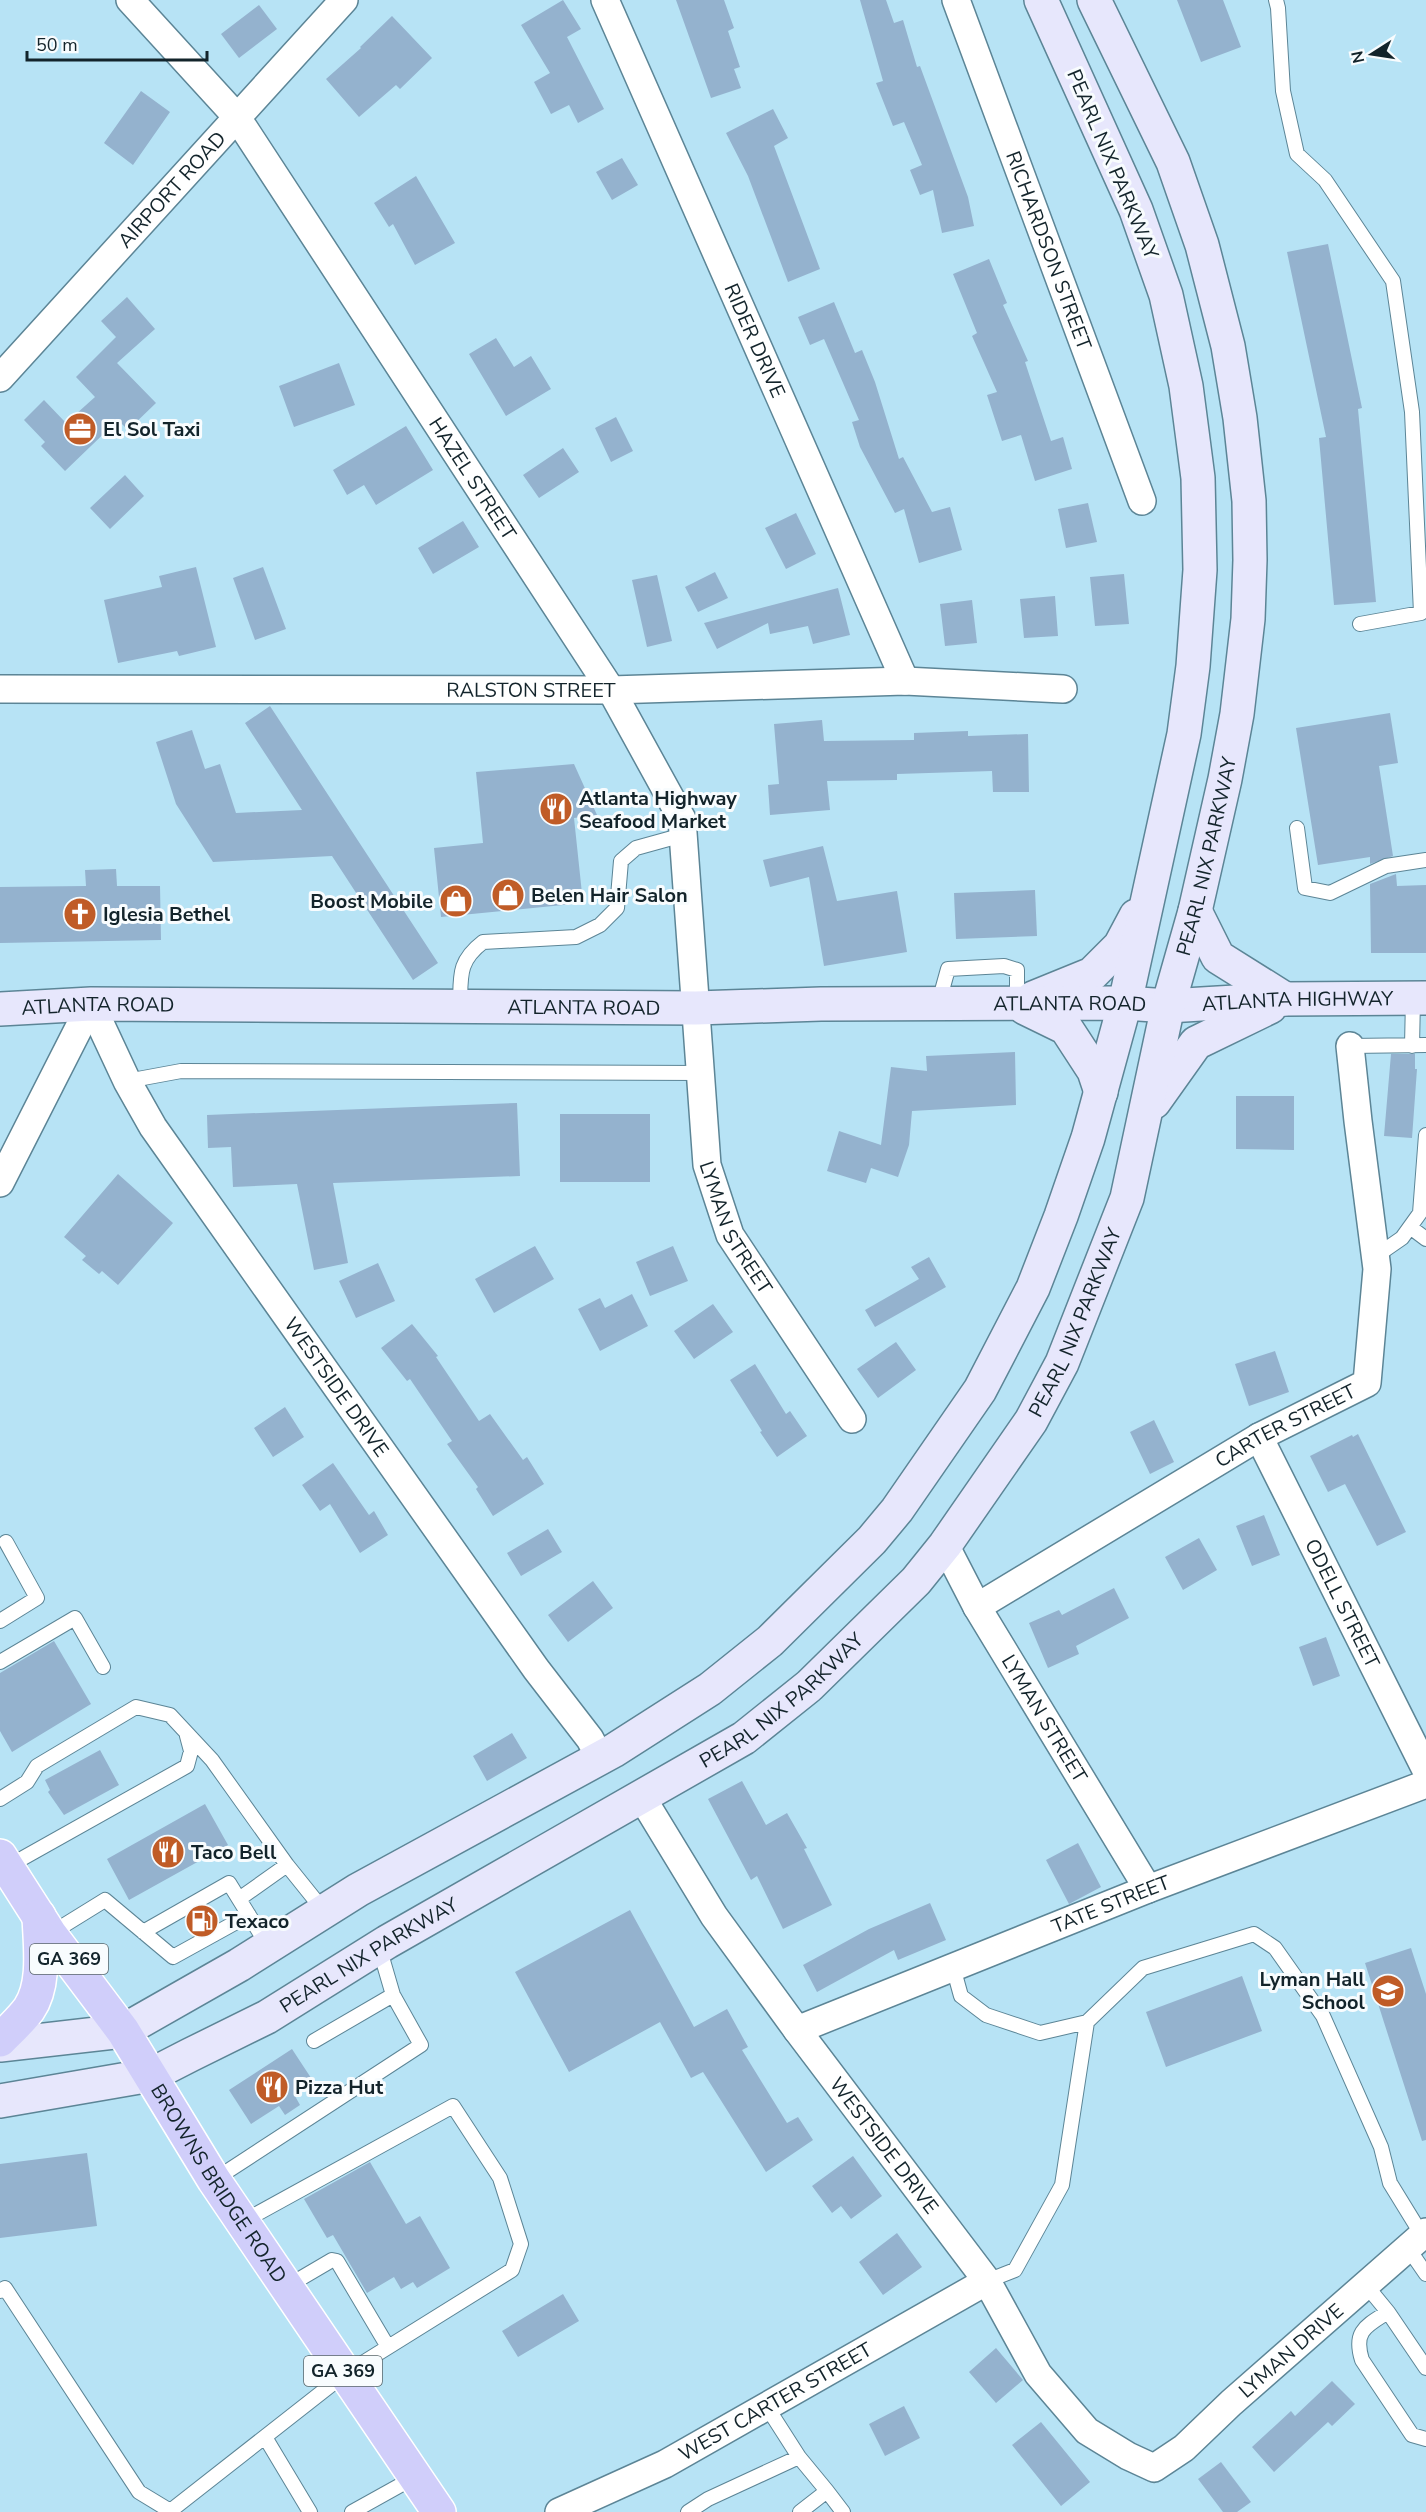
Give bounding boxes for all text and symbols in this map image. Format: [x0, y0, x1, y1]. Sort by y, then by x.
scale bar [27, 24, 207, 62]
north arrow [1342, 24, 1402, 84]
text: 50 m [36, 33, 78, 57]
text: N [1346, 49, 1370, 65]
street label: PEARL NIX PARKWAY [1060, 65, 1165, 264]
street label: AIRPORT ROAD [112, 126, 232, 254]
street label: RICHARDSON STREET [999, 147, 1098, 354]
street label: RIDER DRIVE [717, 279, 792, 402]
office icon: El Sol Taxi [62, 411, 98, 447]
street label: HAZEL STREET [422, 412, 522, 545]
place label: El Sol Taxi [103, 416, 200, 443]
street label: RALSTON STREET [446, 677, 616, 704]
street label: PEARL NIX PARKWAY [1170, 754, 1243, 959]
place label: Atlanta Highway Seafood Market [579, 785, 737, 835]
restaurant icon: Atlanta Highway Seafood Market [538, 791, 574, 827]
shop icon: Belen Hair Salon [490, 877, 526, 913]
place label: Belen Hair Salon [531, 882, 688, 909]
shop icon: Boost Mobile [438, 883, 474, 919]
place label: Boost Mobile [310, 888, 433, 915]
church icon: Iglesia Bethel [62, 896, 98, 932]
place label: Iglesia Bethel [103, 901, 231, 928]
street label: ATLANTA HIGHWAY [1201, 985, 1394, 1018]
street label: ATLANTA ROAD [993, 990, 1147, 1018]
street label: ATLANTA ROAD [21, 991, 174, 1022]
street label: ATLANTA ROAD [507, 994, 660, 1022]
street label: LYMAN STREET [693, 1158, 778, 1299]
street label: PEARL NIX PARKWAY [1022, 1223, 1128, 1422]
street label: WESTSIDE DRIVE [278, 1312, 395, 1462]
street label: CARTER STREET [1210, 1378, 1360, 1474]
street label: ODELL STREET [1298, 1534, 1386, 1673]
street label: PEARL NIX PARKWAY [695, 1626, 870, 1775]
street label: LYMAN STREET [995, 1650, 1093, 1788]
restaurant icon: Taco Bell [150, 1834, 186, 1870]
place label: Taco Bell [191, 1839, 277, 1866]
street label: TATE STREET [1048, 1869, 1174, 1940]
street label: PEARL NIX PARKWAY [275, 1891, 464, 2020]
fuel station icon: Texaco [184, 1903, 220, 1939]
place label: Texaco [225, 1908, 289, 1935]
road number: GA 369 [30, 1944, 108, 1974]
place label: Lyman Hall School [1259, 1966, 1366, 2016]
school or university icon: Lyman Hall School [1370, 1973, 1406, 2009]
restaurant icon: Pizza Hut [254, 2069, 290, 2105]
street label: WESTSIDE DRIVE [823, 2072, 944, 2219]
place label: Pizza Hut [295, 2074, 383, 2101]
street label: BROWNS BRIDGE ROAD [144, 2079, 293, 2288]
street label: LYMAN DRIVE [1233, 2297, 1350, 2404]
street label: WEST CARTER STREET [674, 2336, 877, 2468]
road number: GA 369 [304, 2356, 382, 2386]

